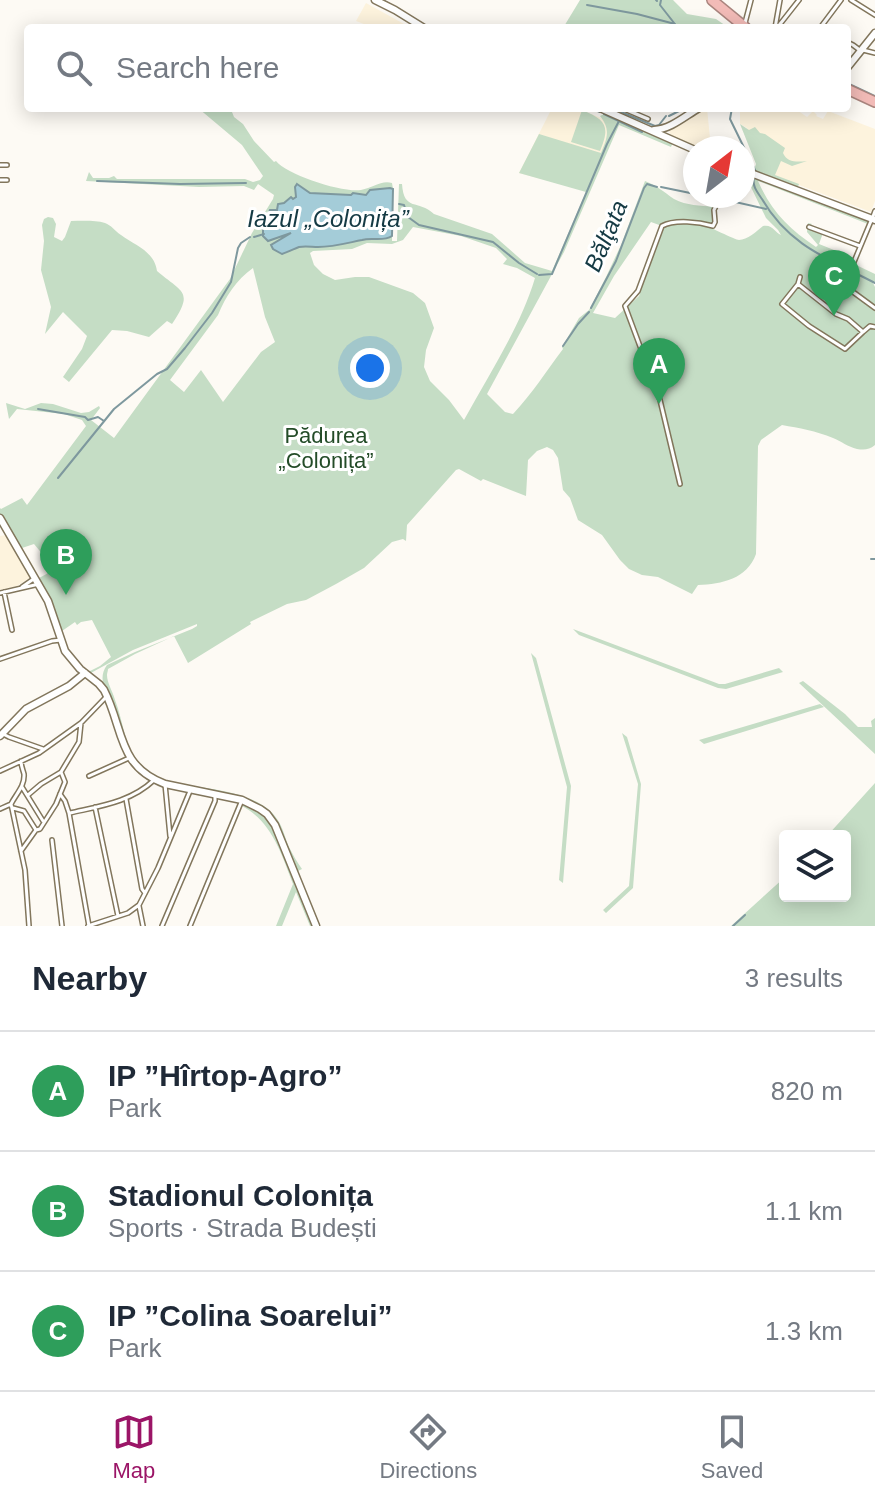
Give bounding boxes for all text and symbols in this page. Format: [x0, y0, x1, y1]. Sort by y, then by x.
search box [24, 24, 851, 112]
icon: search [52, 46, 96, 90]
text: Search here [116, 51, 279, 84]
north arrow [683, 136, 755, 208]
water label: Bălţata [579, 196, 633, 275]
water label: Iazul „Colonița” [247, 205, 410, 232]
pin: C [808, 250, 860, 316]
pin: A [633, 338, 685, 404]
your location [350, 348, 390, 388]
park label: Pădurea „Colonița” [278, 423, 374, 473]
pin: B [40, 529, 92, 595]
map controls [779, 830, 851, 902]
button: layers [779, 830, 851, 902]
text: Nearby [32, 959, 147, 997]
text: 3 results [745, 963, 843, 993]
text: IP ”Hîrtop-Agro” [108, 1059, 342, 1092]
text: A [49, 1076, 67, 1106]
text: 820 m [771, 1076, 843, 1106]
text: Park [108, 1093, 161, 1123]
text: Stadionul Colonița [108, 1179, 373, 1212]
text: B [49, 1196, 67, 1226]
text: 1.1 km [765, 1196, 843, 1226]
text: Sports · Strada Budești [108, 1213, 377, 1243]
text: IP ”Colina Soarelui” [108, 1299, 393, 1332]
text: C [49, 1316, 67, 1346]
text: 1.3 km [765, 1316, 843, 1346]
text: Park [108, 1333, 161, 1363]
tab: Map [112, 1410, 156, 1484]
tab: Directions [379, 1410, 477, 1484]
tab: Saved [701, 1410, 763, 1484]

